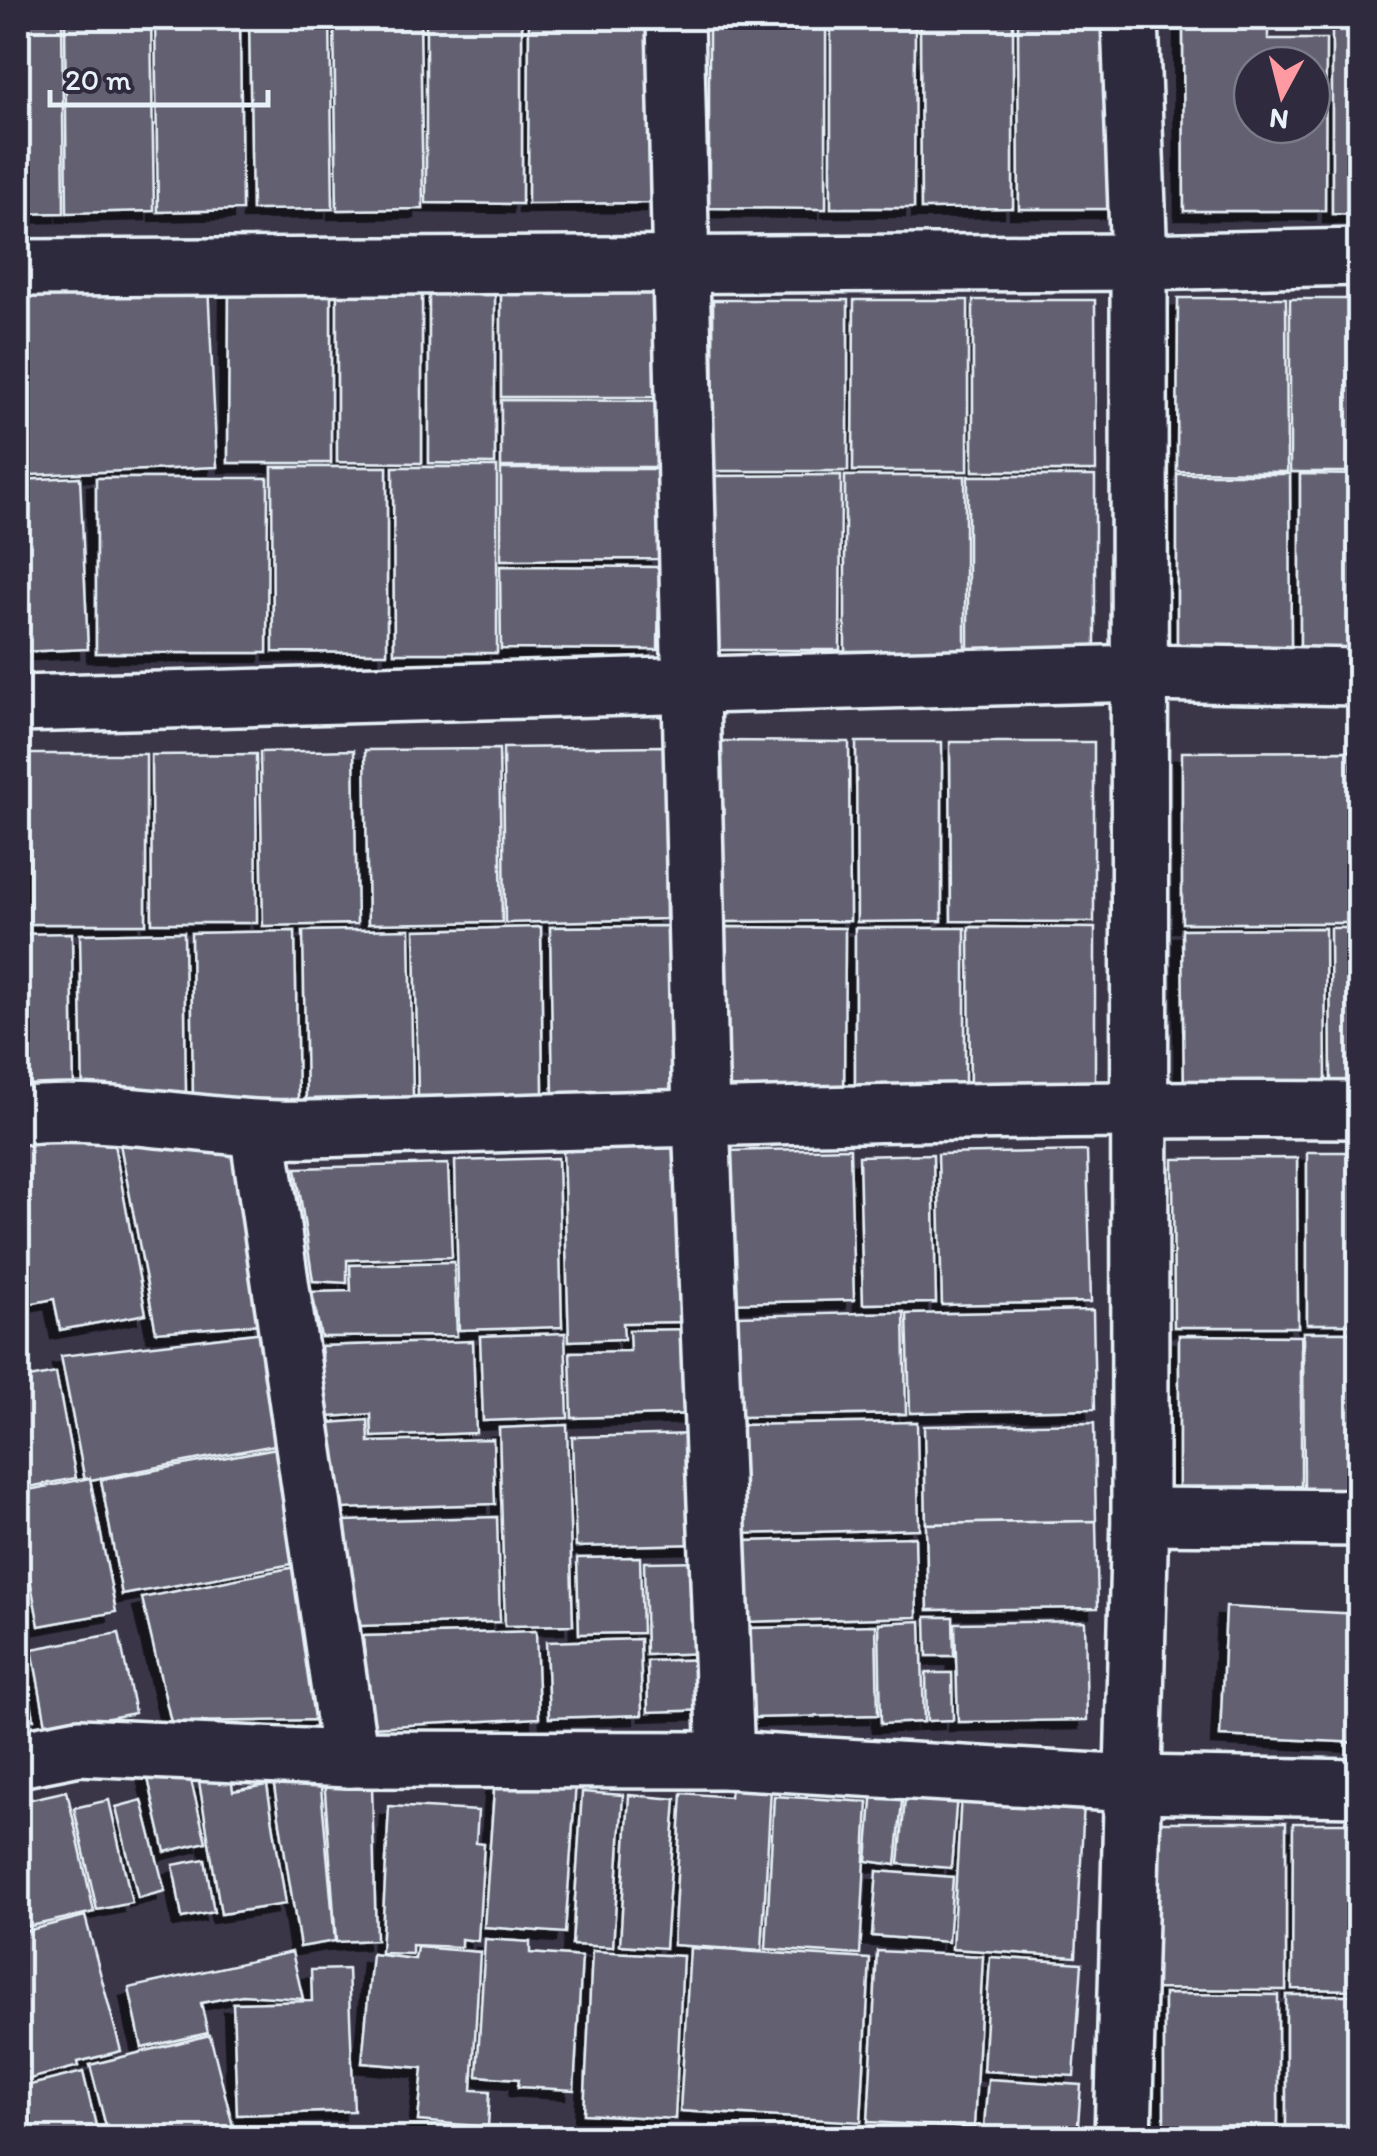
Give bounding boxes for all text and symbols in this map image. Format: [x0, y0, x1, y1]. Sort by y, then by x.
scale bar [50, 45, 268, 107]
north arrow [1232, 45, 1332, 145]
text: 20 m [65, 61, 131, 98]
text: N [1267, 102, 1290, 138]

